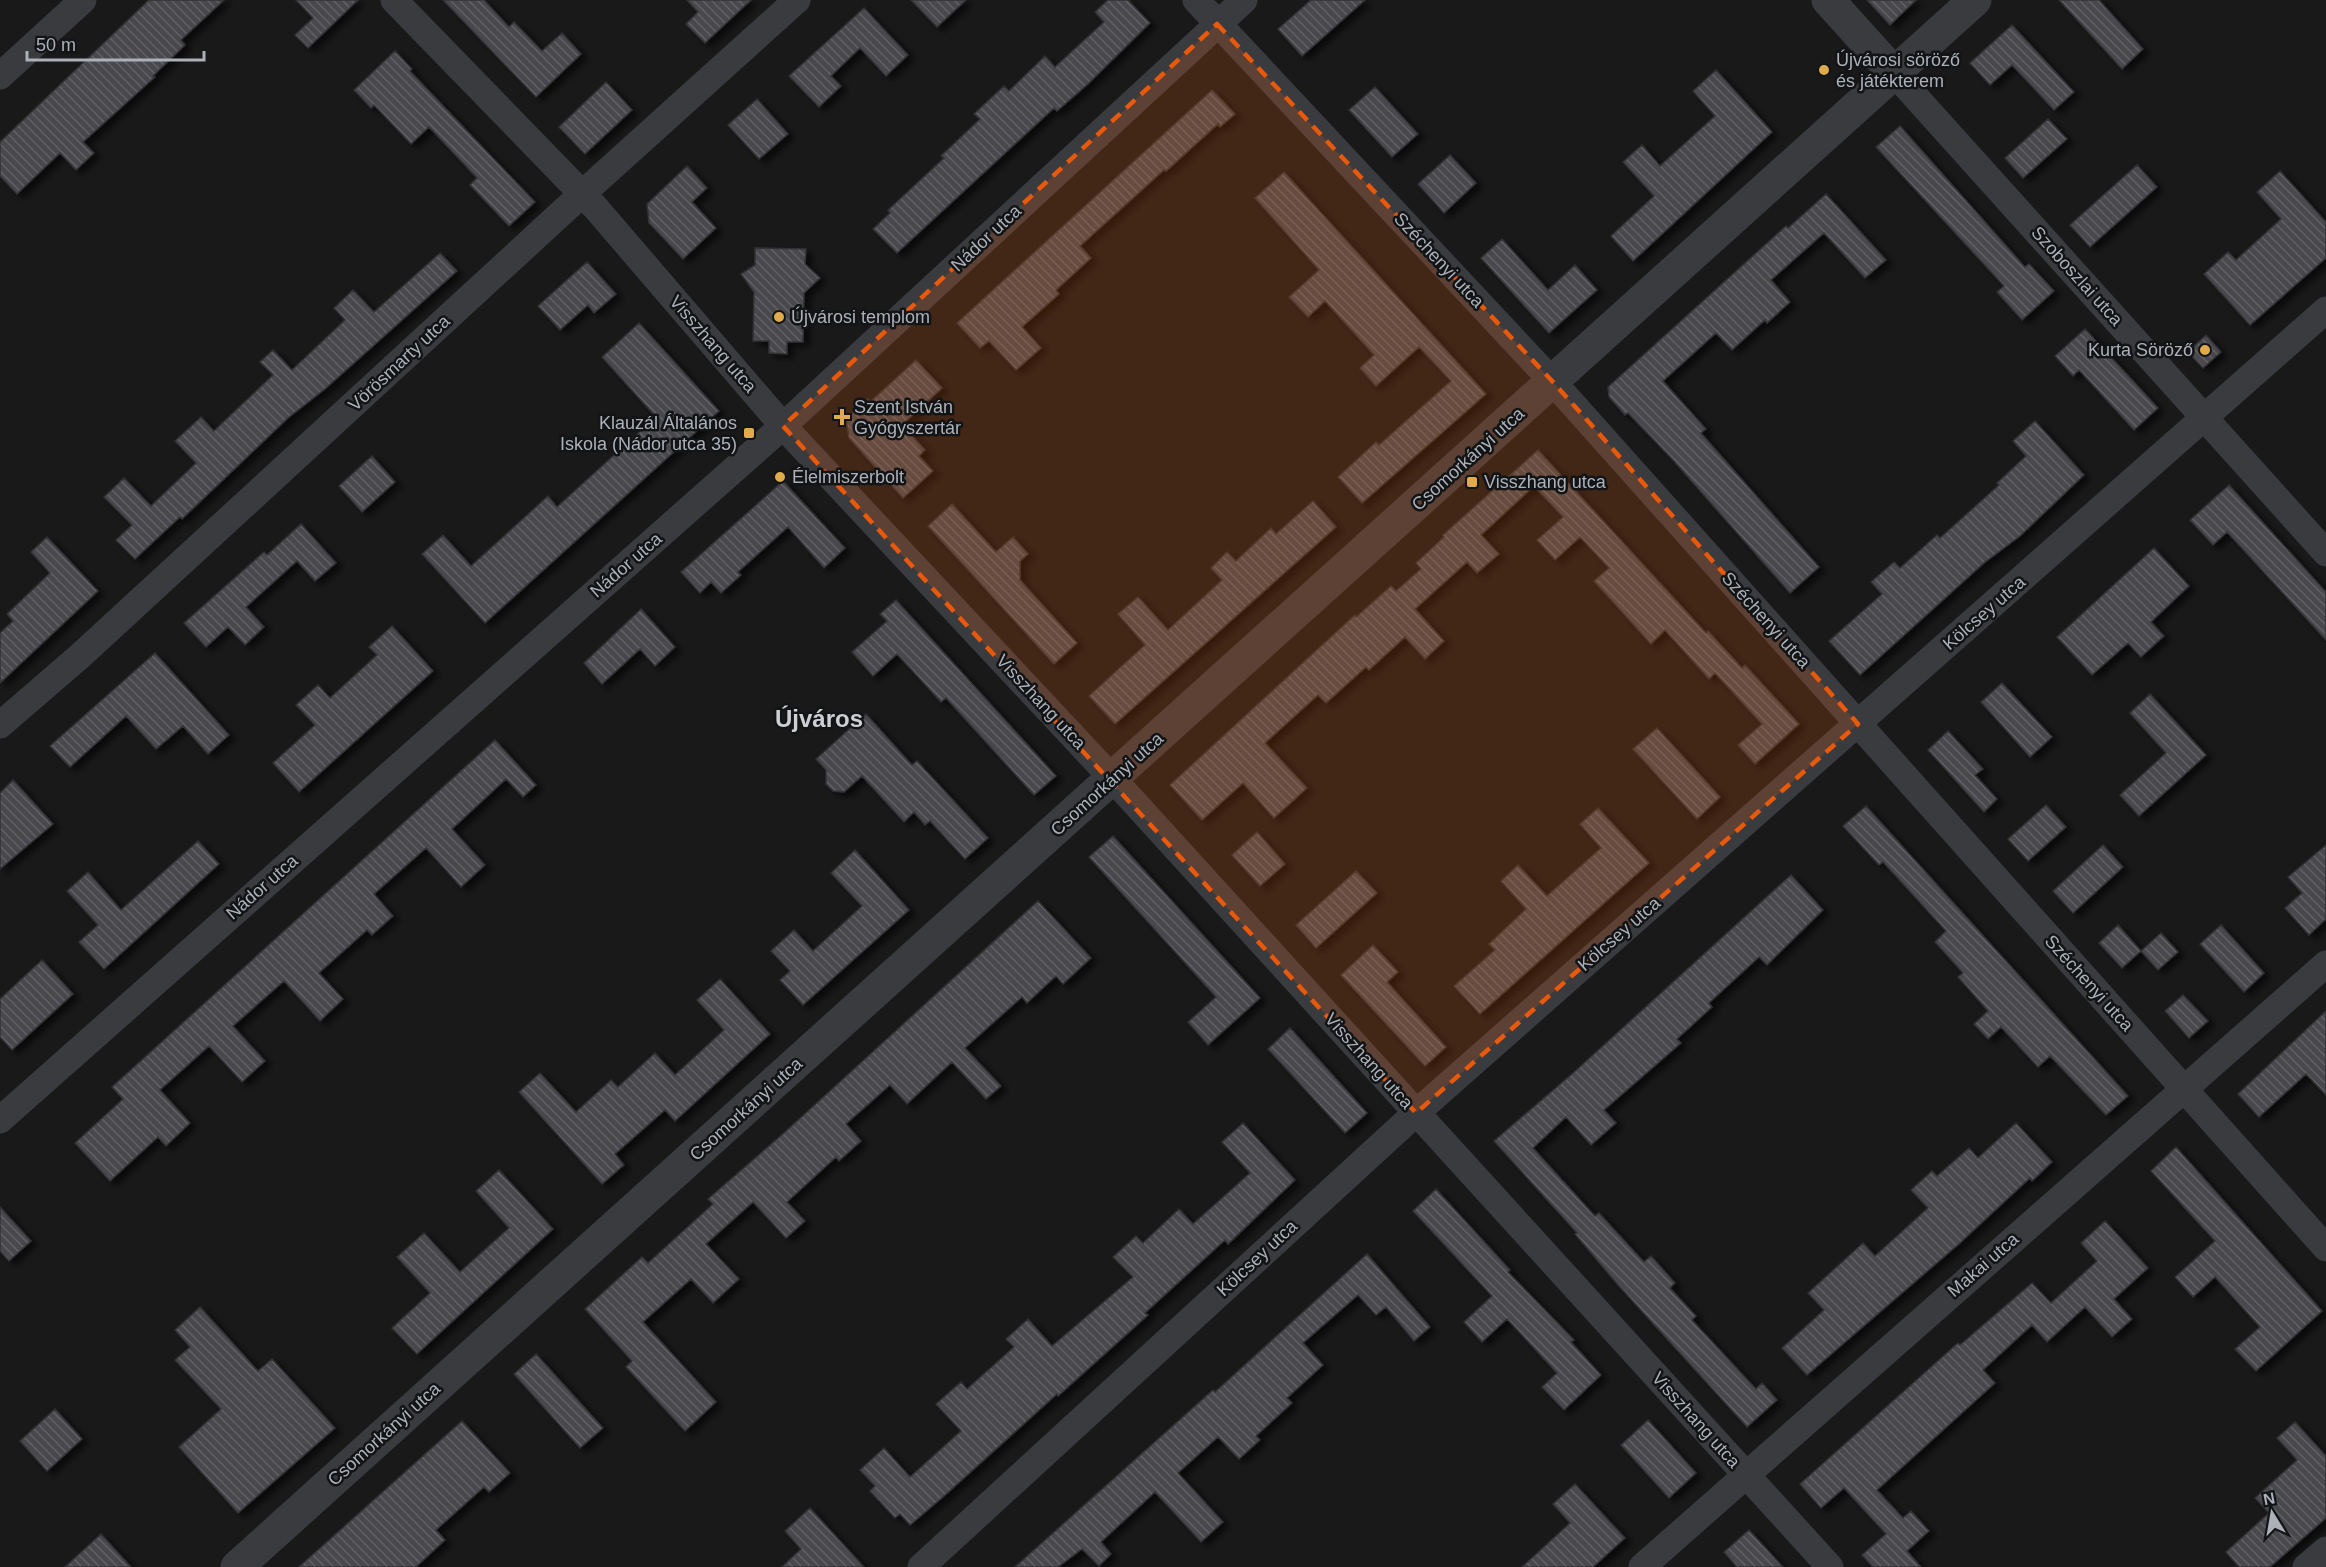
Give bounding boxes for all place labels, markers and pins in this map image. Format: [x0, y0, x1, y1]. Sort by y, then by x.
place label: Újvárosi söröző és játékterem [1836, 49, 1960, 91]
marker: Újvárosi söröző és játékterem [1817, 63, 1831, 77]
place label: Újvárosi templom [791, 306, 930, 327]
marker: Újvárosi templom [772, 310, 786, 324]
place label: Kurta Söröző [2088, 340, 2193, 360]
marker: Kurta Söröző [2198, 343, 2212, 357]
place label: Szent István Gyógyszertár [854, 397, 961, 438]
marker: Szent István Gyógyszertár [835, 410, 849, 424]
place label: Klauzál Általános Iskola (Nádor utca 35) [560, 413, 737, 454]
marker: Klauzál Általános Iskola (Nádor utca 35) [742, 426, 756, 440]
place label: Élelmiszerbolt [792, 467, 904, 487]
marker: Élelmiszerbolt [773, 470, 787, 484]
place label: Visszhang utca [1484, 472, 1607, 492]
marker: Visszhang utca [1465, 475, 1479, 489]

